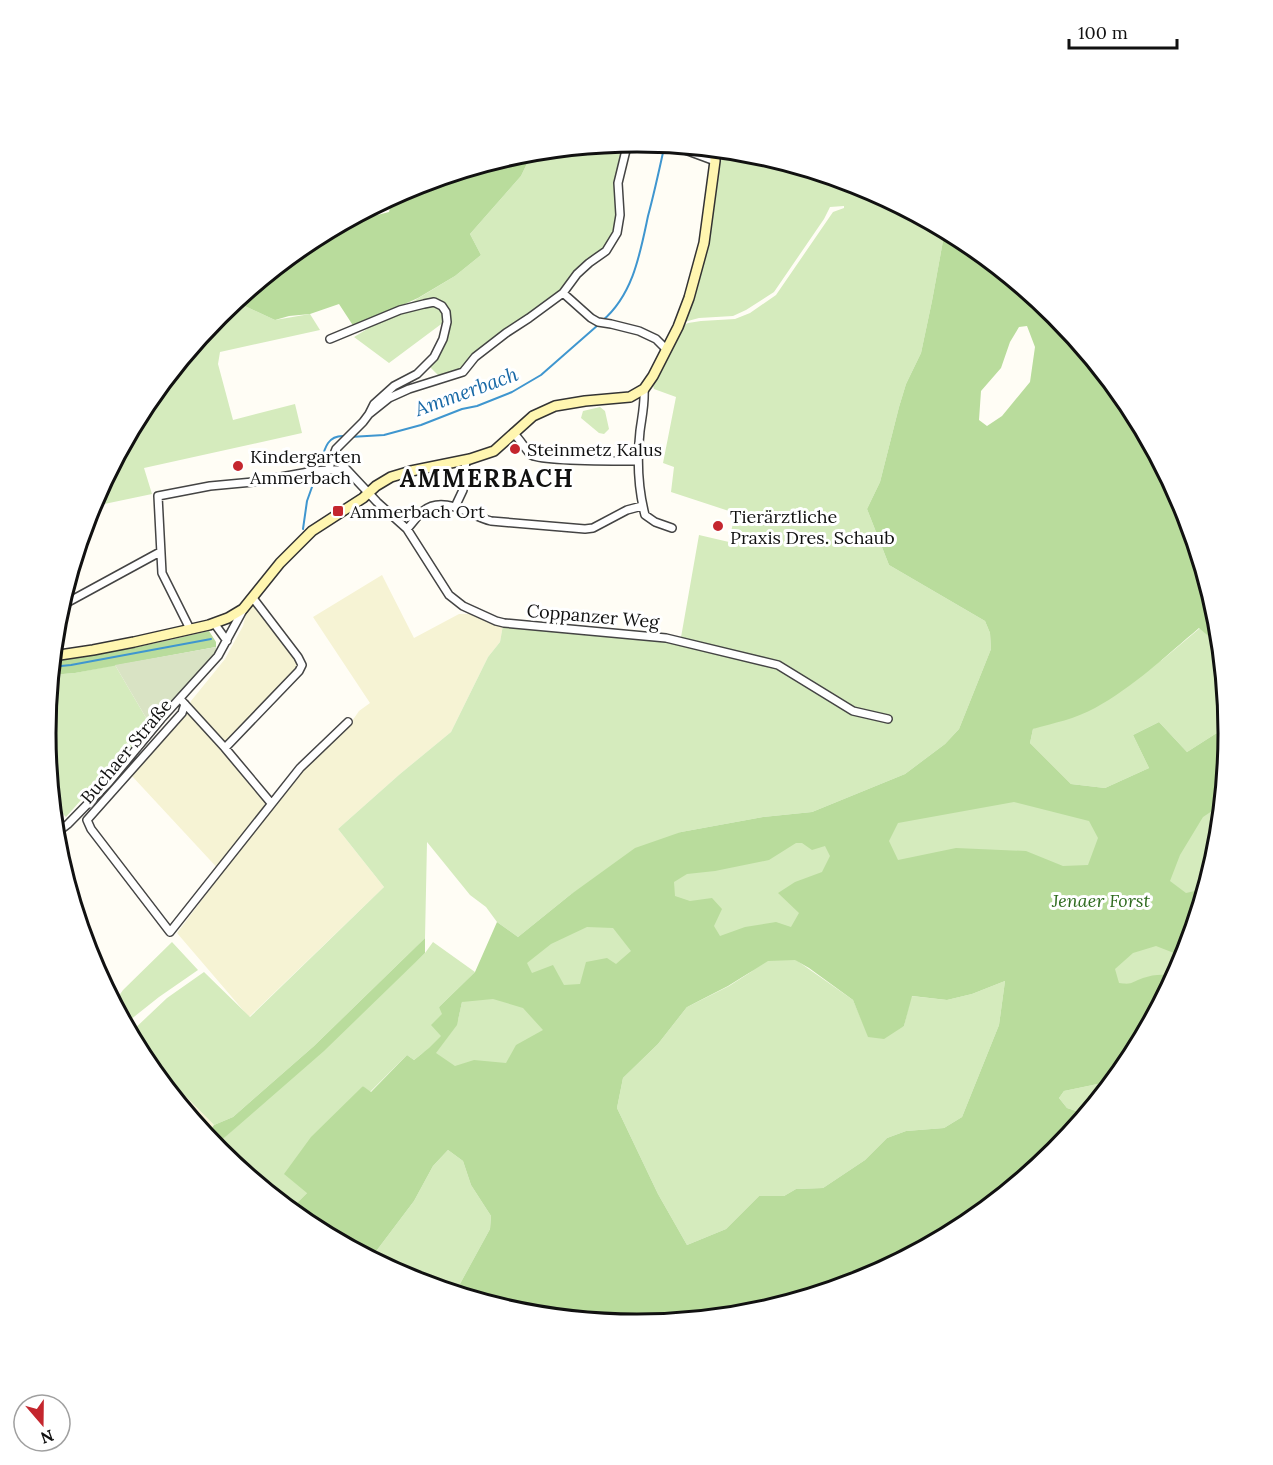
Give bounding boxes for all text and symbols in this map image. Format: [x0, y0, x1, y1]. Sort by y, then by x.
scale bar [1069, 12, 1177, 50]
text: 100 m [1078, 21, 1128, 44]
water label: Ammerbach [410, 361, 522, 422]
place label: Steinmetz Kalus [527, 438, 662, 461]
marker: Steinmetz Kalus [508, 442, 522, 456]
place label: Kindergarten Ammerbach [249, 445, 361, 489]
marker: Kindergarten Ammerbach [231, 459, 245, 473]
district label: AMMERBACH [400, 463, 574, 494]
place label: Ammerbach Ort [349, 500, 485, 523]
marker: Ammerbach Ort [331, 504, 345, 518]
place label: Tierärztliche Praxis Dres. Schaub [730, 505, 895, 549]
marker: Tierärztliche Praxis Dres. Schaub [711, 519, 725, 533]
street label: Coppanzer Weg [526, 599, 661, 633]
street label: Buchaer Straße [75, 694, 177, 808]
park label: Jenaer Forst [1051, 889, 1151, 912]
north arrow [12, 1393, 72, 1453]
text: N [38, 1426, 56, 1449]

